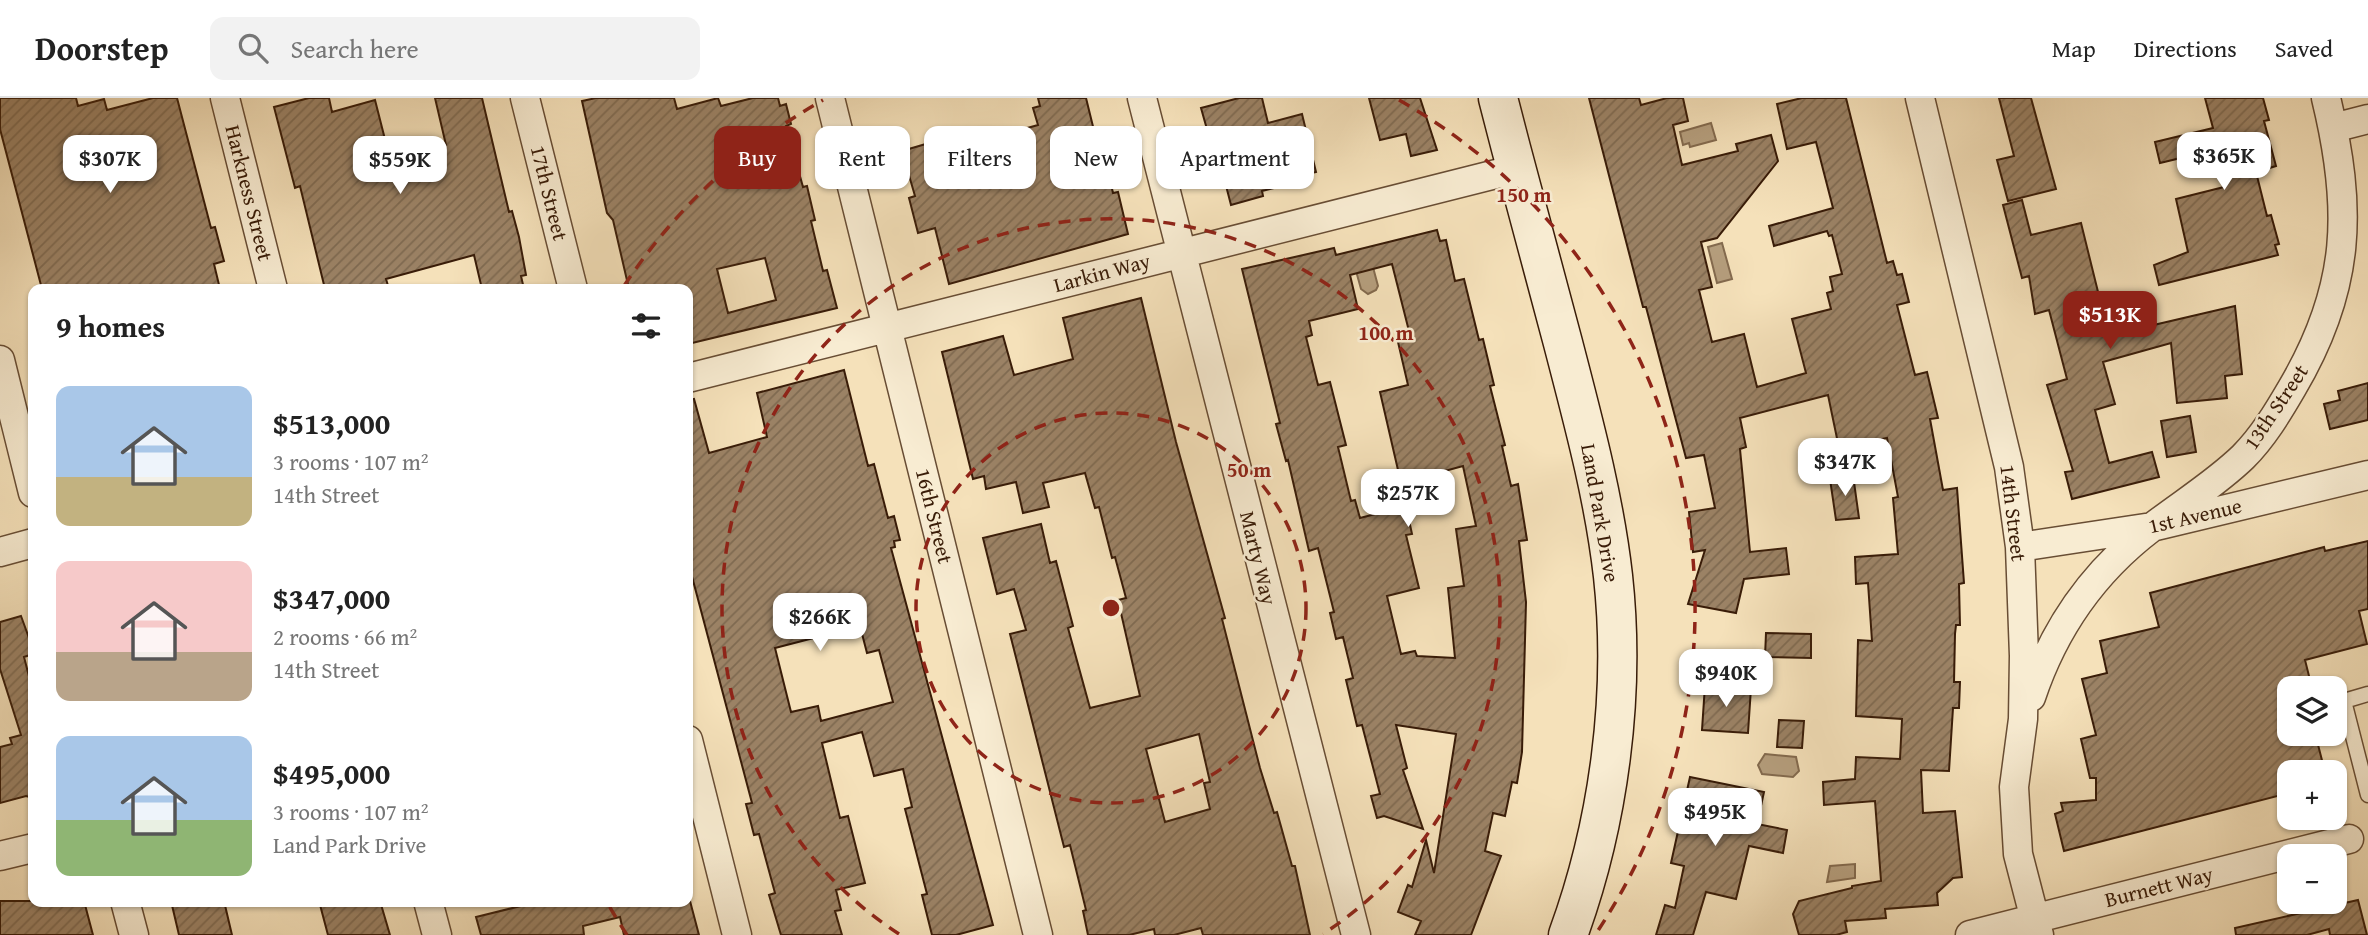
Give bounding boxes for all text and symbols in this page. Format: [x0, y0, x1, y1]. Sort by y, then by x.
search box [210, 17, 700, 80]
text: Doorstep [35, 24, 168, 72]
icon: search [234, 29, 272, 67]
text: Search here [290, 29, 419, 68]
text: Map [2052, 31, 2096, 66]
text: Directions [2134, 31, 2237, 66]
text: Saved [2275, 31, 2333, 66]
street label: Harkness Street [218, 122, 282, 265]
chip: Buy [714, 126, 801, 189]
chip: Rent [815, 126, 910, 189]
chip: Filters [924, 126, 1036, 189]
chip: New [1050, 126, 1142, 189]
chip: Apartment [1156, 126, 1314, 189]
pin: $365K [2175, 132, 2273, 192]
pin: $307K [61, 136, 159, 195]
pin: $559K [351, 136, 449, 196]
text: $365K [2193, 138, 2255, 171]
text: $307K [79, 141, 141, 174]
text: $559K [369, 142, 431, 175]
street label: 17th Street [523, 142, 576, 244]
text: 150 m [1496, 179, 1552, 210]
street label: Larkin Way [1050, 245, 1154, 300]
pin: $513K [2061, 292, 2159, 351]
text: $513K [2079, 297, 2141, 330]
text: 9 homes [56, 304, 165, 348]
icon: filters [627, 307, 665, 345]
text: 100 m [1358, 317, 1414, 348]
street label: 13th Street [2236, 357, 2316, 456]
text: $513,000 [273, 401, 390, 445]
icon: home [112, 414, 196, 498]
pin: $347K [1796, 438, 1894, 498]
street label: Land Park Drive [1573, 441, 1628, 585]
text: $347K [1814, 444, 1876, 477]
text: 3 rooms · 107 m² [273, 445, 428, 478]
text: 50 m [1227, 454, 1271, 485]
street label: 14th Street [1992, 463, 2035, 564]
street label: 16th Street [908, 465, 961, 567]
pin: $257K [1359, 470, 1457, 529]
text: $257K [1377, 475, 1439, 508]
text: 14th Street [273, 478, 379, 511]
street label: 1st Avenue [2145, 490, 2245, 541]
street label: Marty Way [1232, 508, 1285, 609]
text: $347,000 [273, 576, 390, 620]
icon: home [112, 589, 196, 673]
pin: $266K [771, 594, 869, 653]
centre of rings [1099, 596, 1123, 620]
text: $266K [789, 599, 851, 632]
text: 2 rooms · 66 m² [273, 620, 417, 653]
pin: $940K [1677, 650, 1775, 709]
text: 14th Street [273, 653, 379, 686]
text: $940K [1695, 655, 1757, 688]
map controls [2277, 676, 2347, 914]
button: layers [2277, 676, 2347, 746]
text: $495,000 [273, 751, 390, 795]
button: + [2277, 760, 2347, 830]
icon: home [112, 764, 196, 848]
pin: $495K [1666, 788, 1764, 848]
text: $495K [1684, 794, 1746, 827]
text: 3 rooms · 107 m² [273, 795, 428, 828]
text: Land Park Drive [273, 828, 426, 861]
button: − [2277, 844, 2347, 914]
street label: Burnett Way [2102, 858, 2217, 915]

